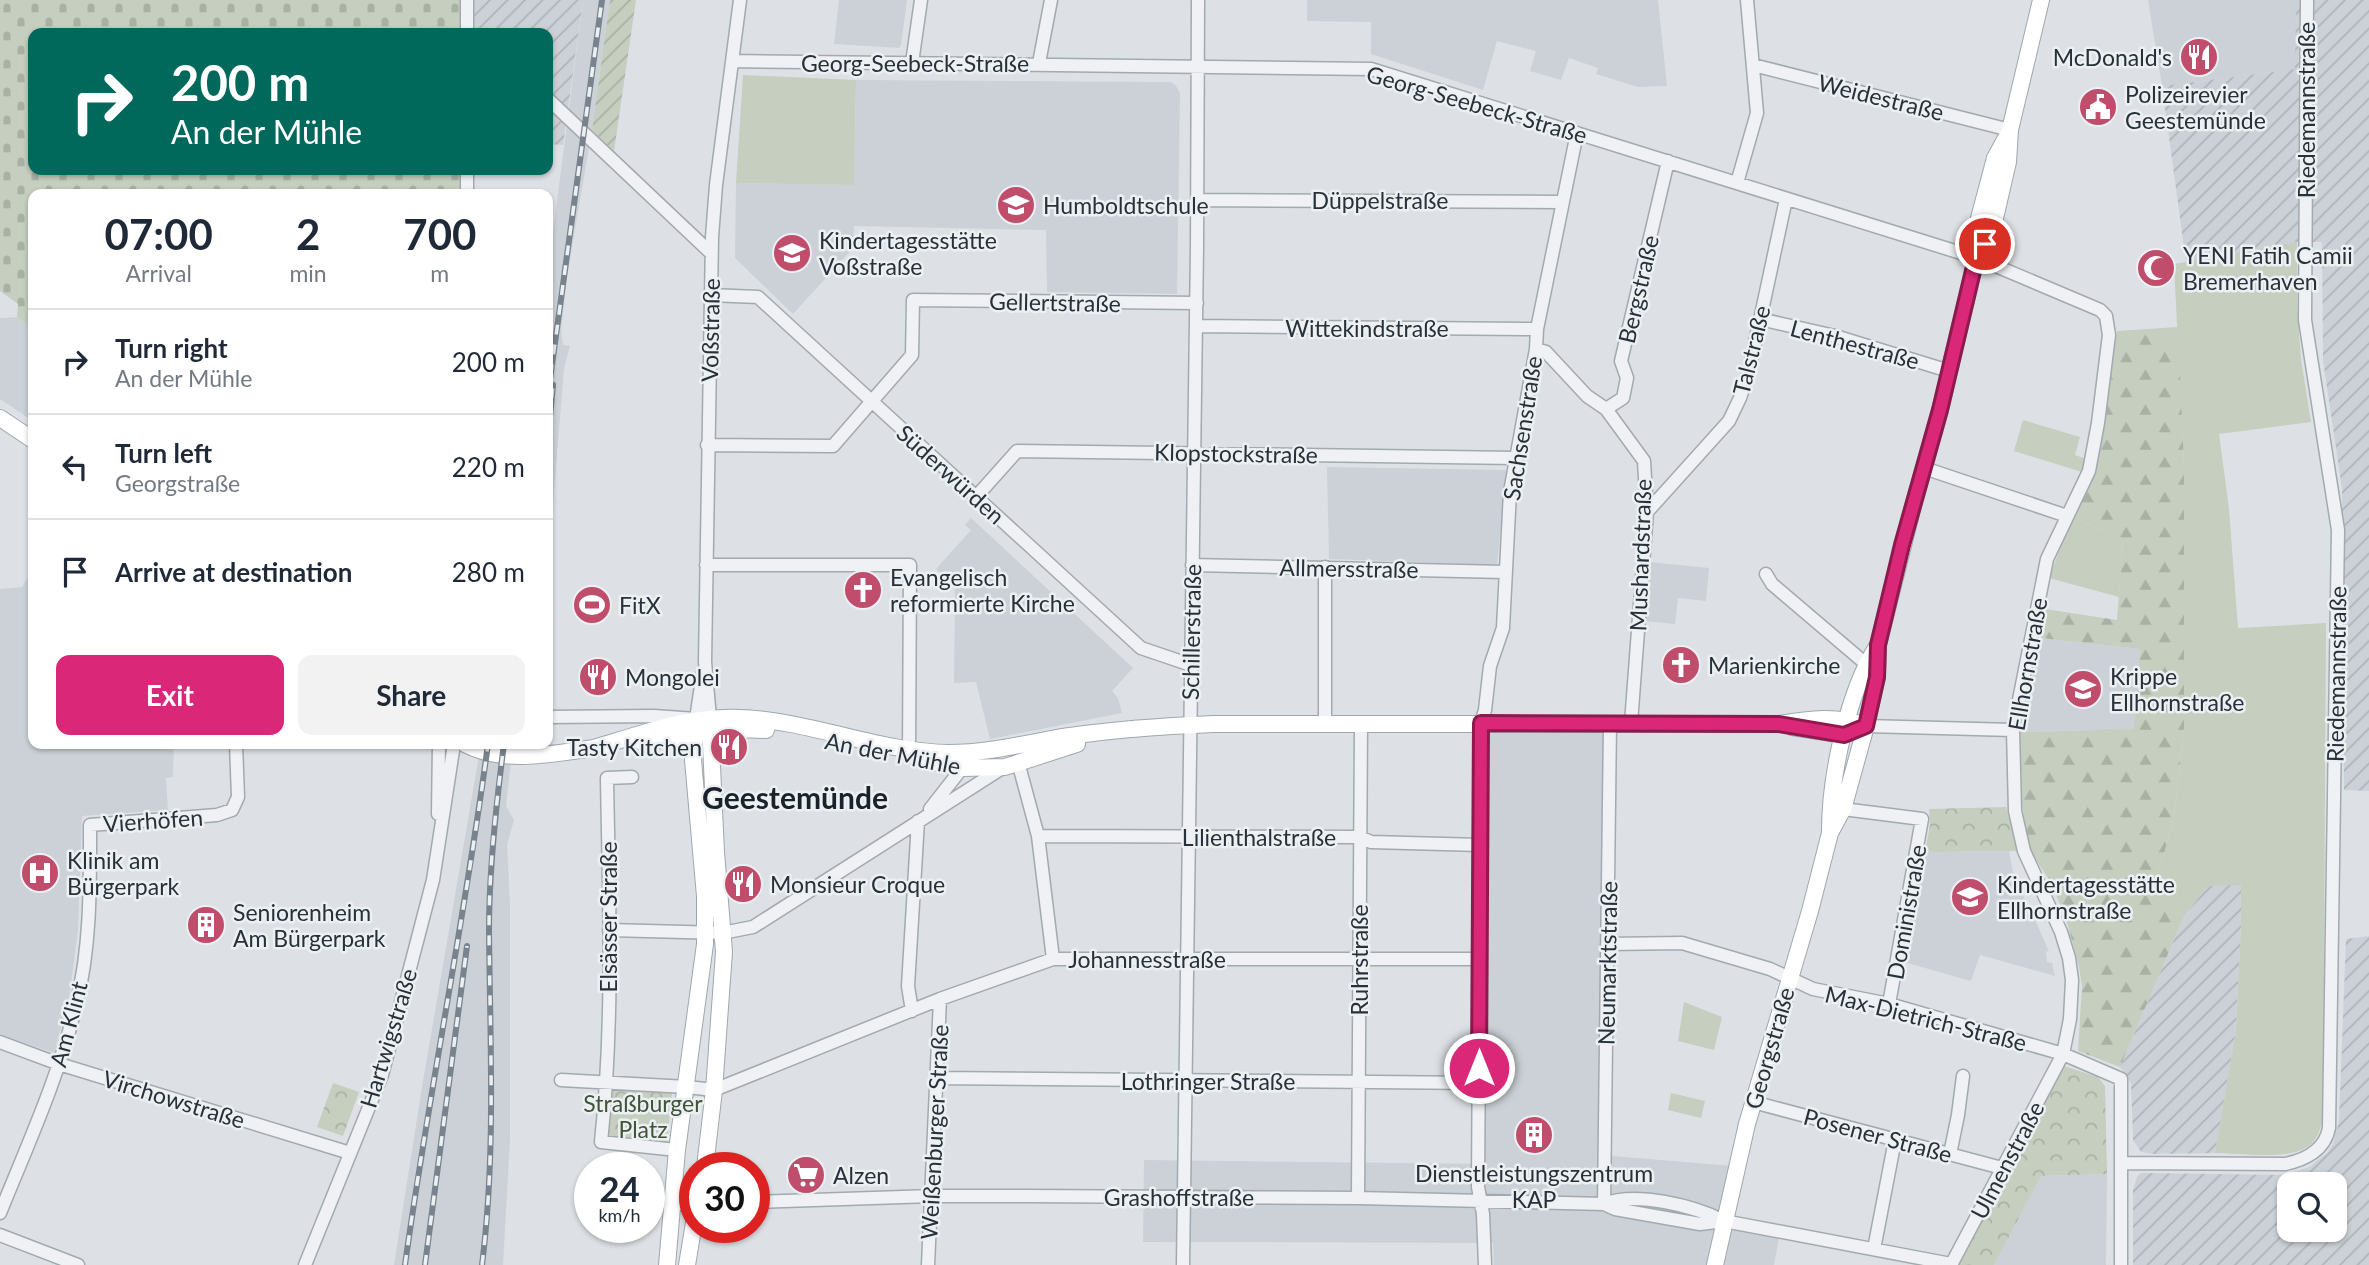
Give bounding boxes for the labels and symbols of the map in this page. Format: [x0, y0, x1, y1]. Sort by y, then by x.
street label: Riedemannstraße [2292, 22, 2320, 198]
restaurant icon: McDonald's [2178, 36, 2220, 78]
place label: McDonald's [2053, 43, 2172, 71]
street label: Georg-Seebeck-Straße [801, 49, 1029, 77]
street label: Georg-Seebeck-Straße [1363, 59, 1591, 149]
street label: Weidestraße [1815, 68, 1947, 126]
place label: Polizeirevier Geestemünde [2125, 80, 2266, 134]
public building icon: Polizeirevier Geestemünde [2077, 86, 2119, 128]
school or university icon: Humboldtschule [995, 184, 1037, 226]
street label: Düppelstraße [1312, 186, 1448, 214]
place label: Humboldtschule [1043, 191, 1209, 219]
pin [1955, 214, 2015, 274]
place label: Kindertagesstätte Voßstraße [819, 226, 997, 280]
school or university icon: Kindertagesstätte Voßstraße [771, 232, 813, 274]
street label: Bergstraße [1612, 232, 1664, 346]
place label: YENI Fatih Camii Bremerhaven [2183, 241, 2353, 295]
mosque icon: YENI Fatih Camii Bremerhaven [2135, 247, 2177, 289]
street label: Voßstraße [695, 278, 725, 382]
street label: Gellertstraße [989, 287, 1121, 317]
street label: Talstraße [1726, 302, 1776, 398]
street label: Lenthestraße [1787, 313, 1923, 375]
street label: Wittekindstraße [1285, 314, 1449, 342]
street label: Sachsenstraße [1497, 354, 1547, 502]
street label: Süderwürden [891, 418, 1011, 530]
street label: Klopstockstraße [1154, 438, 1318, 468]
street label: Mushardstraße [1623, 478, 1657, 632]
street label: Allmersstraße [1279, 553, 1419, 583]
place label: Evangelisch reformierte Kirche [890, 563, 1075, 617]
street label: Schillerstraße [1176, 564, 1206, 700]
church icon: Evangelisch reformierte Kirche [842, 569, 884, 611]
sports icon: FitX [571, 584, 613, 626]
street label: Riedemannstraße [2320, 586, 2352, 762]
place label: FitX [619, 591, 661, 619]
street label: Ellhornstraße [2002, 595, 2052, 733]
church icon: Marienkirche [1660, 644, 1702, 686]
place label: Marienkirche [1708, 651, 1840, 679]
restaurant icon: Mongolei [577, 656, 619, 698]
place label: Krippe Ellhornstraße [2110, 662, 2244, 716]
place label: Mongolei [625, 663, 720, 691]
school or university icon: Krippe Ellhornstraße [2062, 668, 2104, 710]
restaurant icon: Tasty Kitchen [708, 726, 750, 768]
street label: An der Mühle [823, 726, 963, 780]
place label: Tasty Kitchen [566, 733, 702, 761]
district label: Geestemünde [702, 779, 888, 815]
street label: Vierhöfen [102, 803, 204, 837]
street label: Lilienthalstraße [1182, 823, 1336, 851]
street label: Elsässer Straße [594, 841, 622, 993]
street label: Doministraße [1880, 842, 1932, 982]
place label: Klinik am Bürgerpark [67, 846, 180, 900]
hospital icon: Klinik am Bürgerpark [19, 852, 61, 894]
restaurant icon: Monsieur Croque [722, 863, 764, 905]
place label: Monsieur Croque [770, 870, 945, 898]
place label: Kindertagesstätte Ellhornstraße [1997, 870, 2175, 924]
school or university icon: Kindertagesstätte Ellhornstraße [1949, 876, 1991, 918]
street label: Neumarktstraße [1592, 881, 1622, 1045]
place label: Seniorenheim Am Bürgerpark [233, 898, 386, 952]
building icon: Seniorenheim Am Bürgerpark [185, 904, 227, 946]
street label: Ruhrstraße [1345, 904, 1373, 1016]
street label: Johannesstraße [1068, 945, 1226, 973]
street label: Hartwigstraße [354, 965, 422, 1111]
street label: Am Klint [43, 977, 93, 1070]
street label: Max-Dietrich-Straße [1822, 979, 2030, 1057]
street label: Georgstraße [1738, 984, 1800, 1112]
street label: Weißenburger Straße [914, 1024, 954, 1240]
position arrow [1442, 1031, 1516, 1105]
street label: Virchowstraße [100, 1064, 248, 1134]
street label: Lothringer Straße [1121, 1067, 1295, 1095]
park label: Straßburger Platz [583, 1089, 703, 1143]
street label: Ulmenstraße [1964, 1096, 2050, 1224]
street label: Posener Straße [1801, 1102, 1955, 1168]
building icon: Dienstleistungszentrum KAP [1513, 1114, 1555, 1156]
speed limit sign: 30 [679, 1152, 770, 1243]
supermarket icon: Alzen [785, 1154, 827, 1196]
place label: Dienstleistungszentrum KAP [1415, 1159, 1653, 1213]
place label: Alzen [833, 1161, 889, 1189]
street label: Grashoffstraße [1104, 1183, 1254, 1211]

